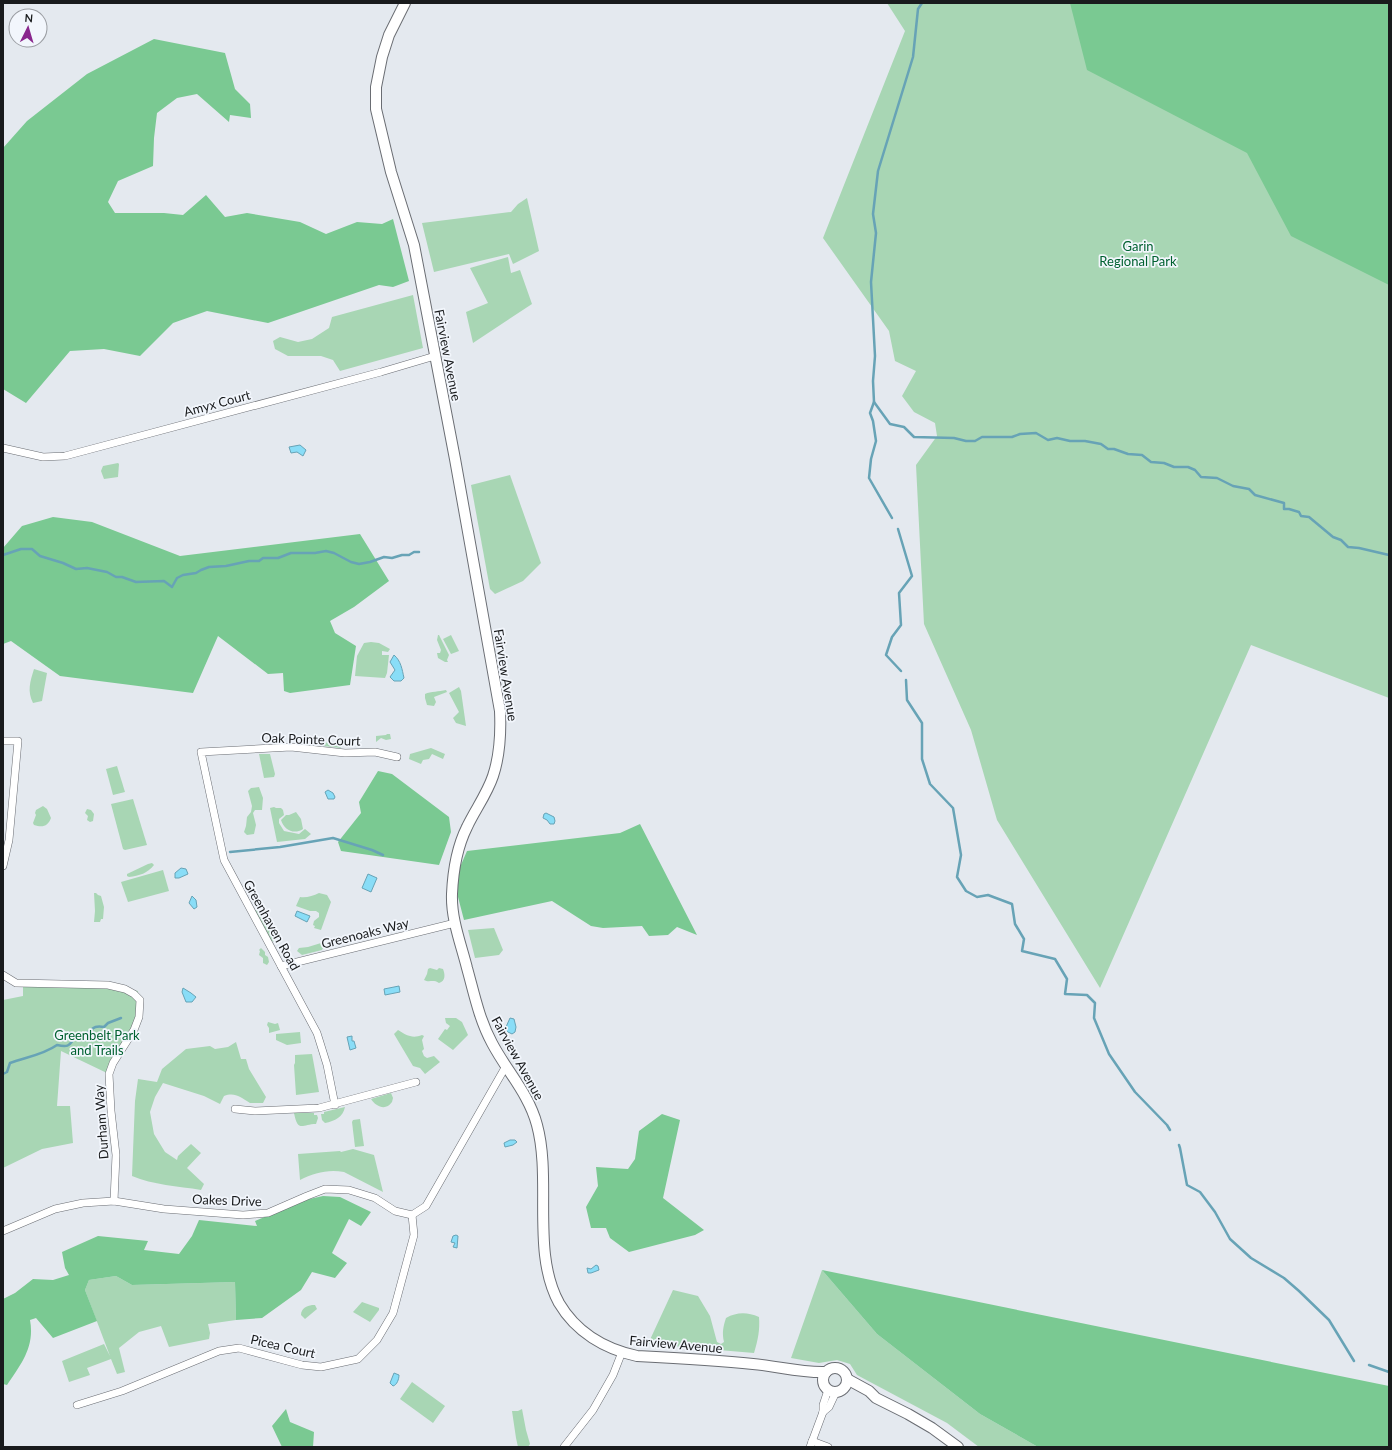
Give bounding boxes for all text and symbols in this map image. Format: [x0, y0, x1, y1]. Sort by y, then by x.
north arrow [8, 8, 48, 48]
text: N [24, 11, 34, 24]
park label: Garin Regional Park [1099, 238, 1177, 269]
street label: Fairview Avenue [431, 308, 465, 402]
street label: Amyx Court [182, 386, 252, 420]
street label: Fairview Avenue [491, 628, 521, 722]
street label: Oak Pointe Court [261, 729, 361, 749]
street label: Greenhaven Road [240, 877, 304, 973]
street label: Greenoaks Way [319, 914, 411, 952]
street label: Fairview Avenue [488, 1013, 548, 1103]
park label: Greenbelt Park and Trails [54, 1027, 140, 1058]
street label: Durham Way [90, 1084, 112, 1160]
street label: Oakes Drive [192, 1191, 262, 1209]
street label: Picea Court [249, 1331, 317, 1361]
street label: Fairview Avenue [629, 1332, 723, 1356]

